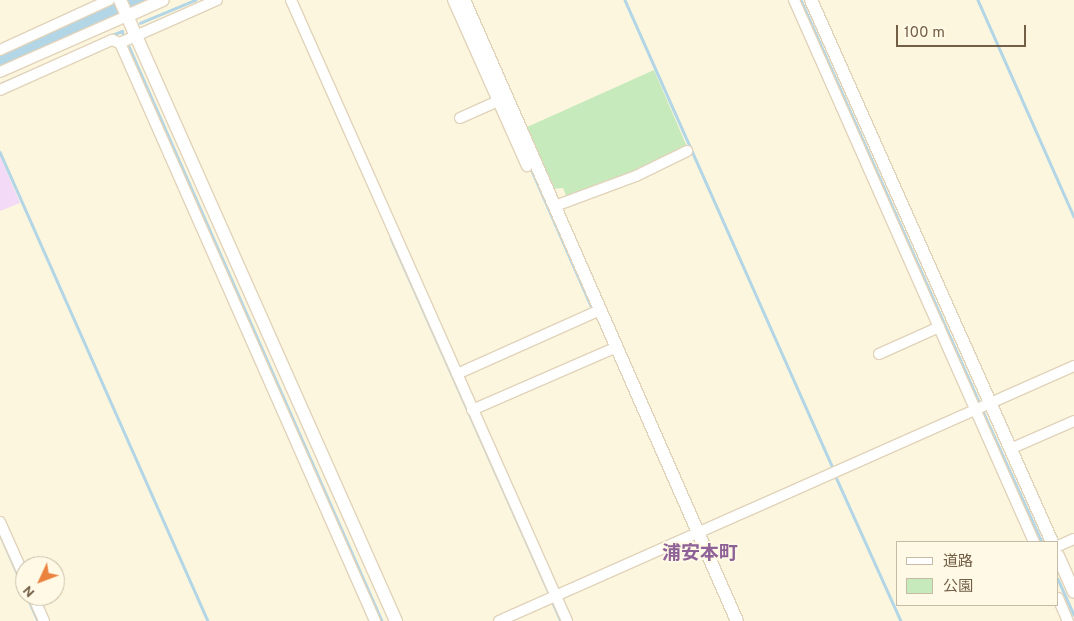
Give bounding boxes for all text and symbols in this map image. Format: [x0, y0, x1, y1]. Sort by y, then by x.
scale bar [899, 15, 1029, 47]
text: 100 m [904, 24, 945, 43]
legend [896, 541, 1059, 606]
district label: 浦安本町 [662, 544, 738, 566]
text: 道路 [943, 553, 973, 572]
north arrow [15, 556, 65, 606]
text: 公園 [943, 578, 973, 597]
text: N [20, 581, 39, 600]

